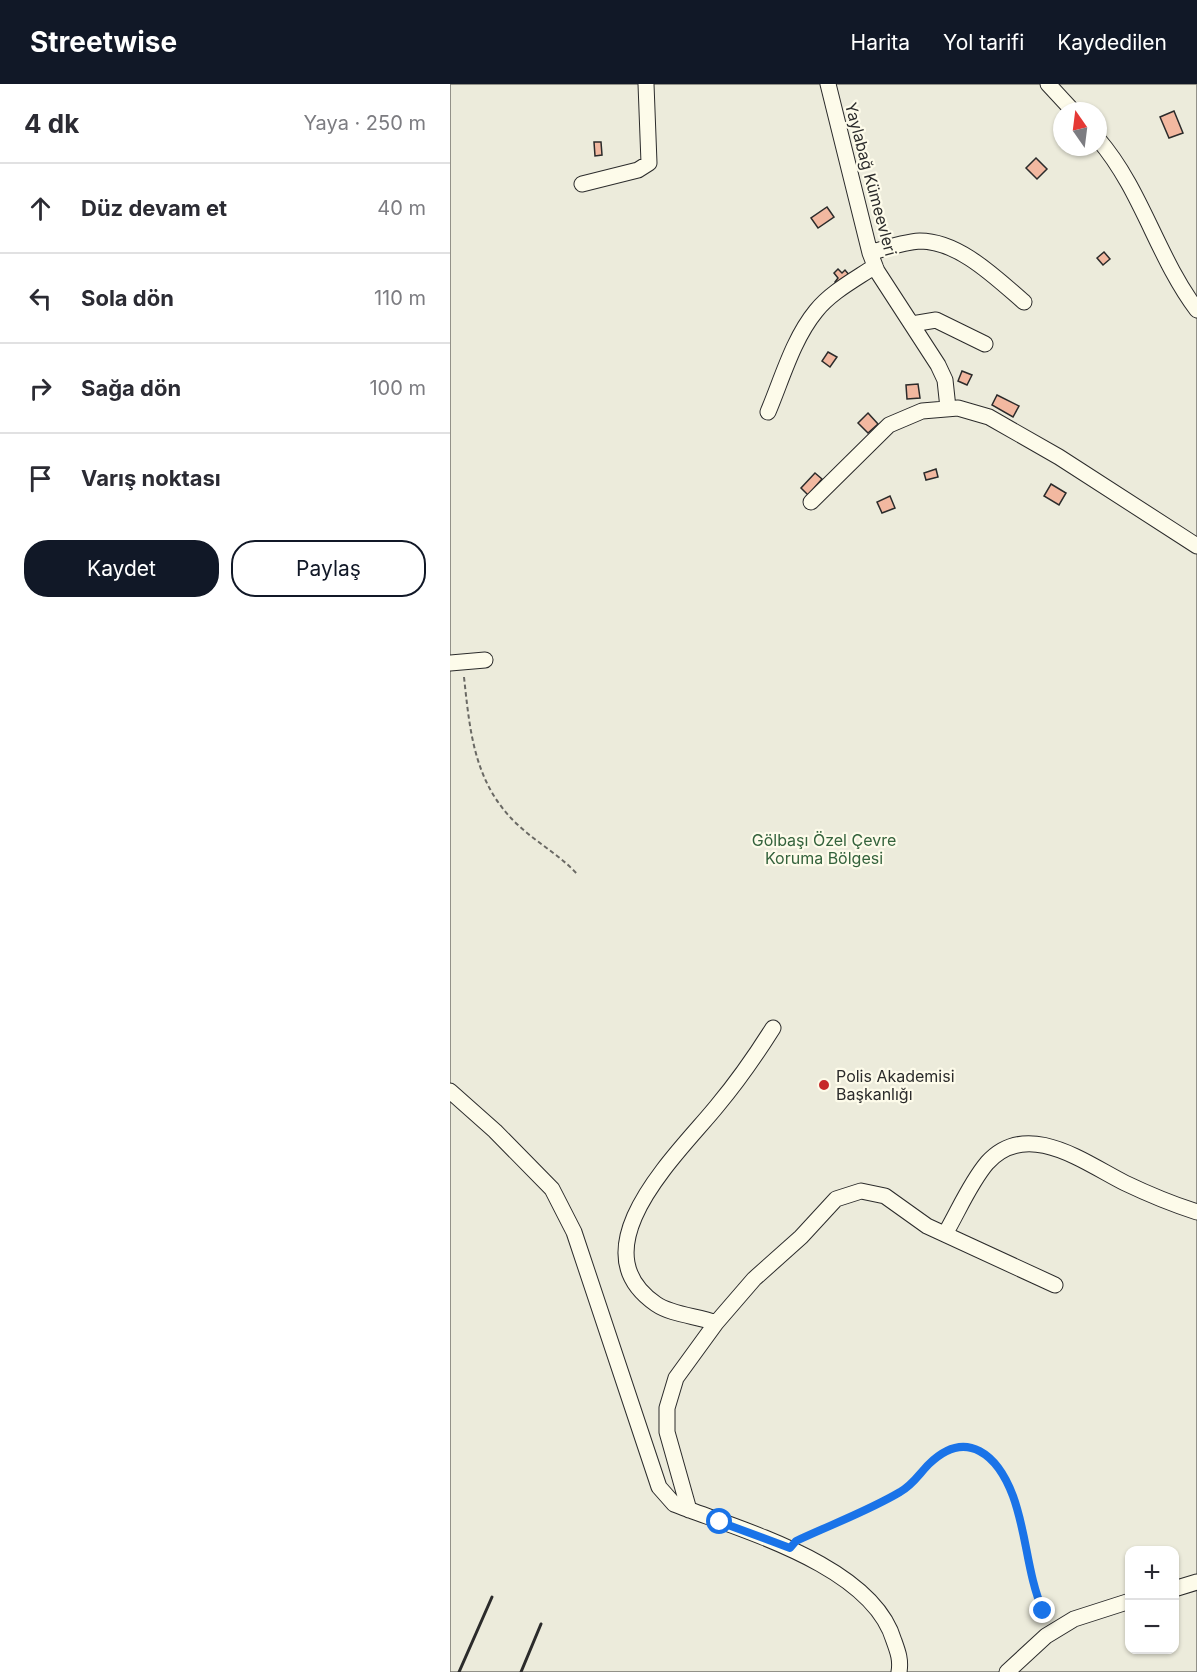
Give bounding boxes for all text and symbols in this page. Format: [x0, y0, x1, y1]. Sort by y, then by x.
text: Streetwise [30, 25, 177, 59]
text: Harita [851, 30, 910, 55]
text: Yol tarifi [943, 30, 1024, 55]
text: Kaydedilen [1057, 30, 1167, 55]
street label: Yaylabağ Kümeevleri [841, 100, 901, 258]
north arrow [1053, 102, 1107, 156]
text: 4 dk [24, 108, 79, 139]
text: Yaya · 250 m [303, 111, 426, 135]
icon: ahead [24, 192, 57, 225]
text: Düz devam et [81, 195, 227, 221]
text: 40 m [377, 196, 426, 220]
icon: left [24, 282, 57, 315]
text: Sola dön [81, 285, 174, 311]
text: 110 m [374, 286, 426, 310]
icon: right [24, 372, 57, 405]
text: Sağa dön [81, 375, 181, 401]
text: 100 m [369, 376, 426, 400]
icon: arrive [24, 462, 57, 495]
text: Varış noktası [81, 465, 221, 491]
button: Kaydet [24, 540, 219, 597]
button: Paylaş [231, 540, 426, 597]
park label: Gölbaşı Özel Çevre Koruma Bölgesi [752, 830, 896, 868]
place label: Polis Akademisi Başkanlığı [836, 1066, 955, 1104]
marker: Polis Akademisi Başkanlığı [817, 1078, 831, 1092]
route start [706, 1508, 732, 1534]
map controls [1125, 1546, 1179, 1654]
button: + [1125, 1546, 1179, 1600]
route end [1029, 1597, 1055, 1623]
button: − [1125, 1600, 1179, 1654]

